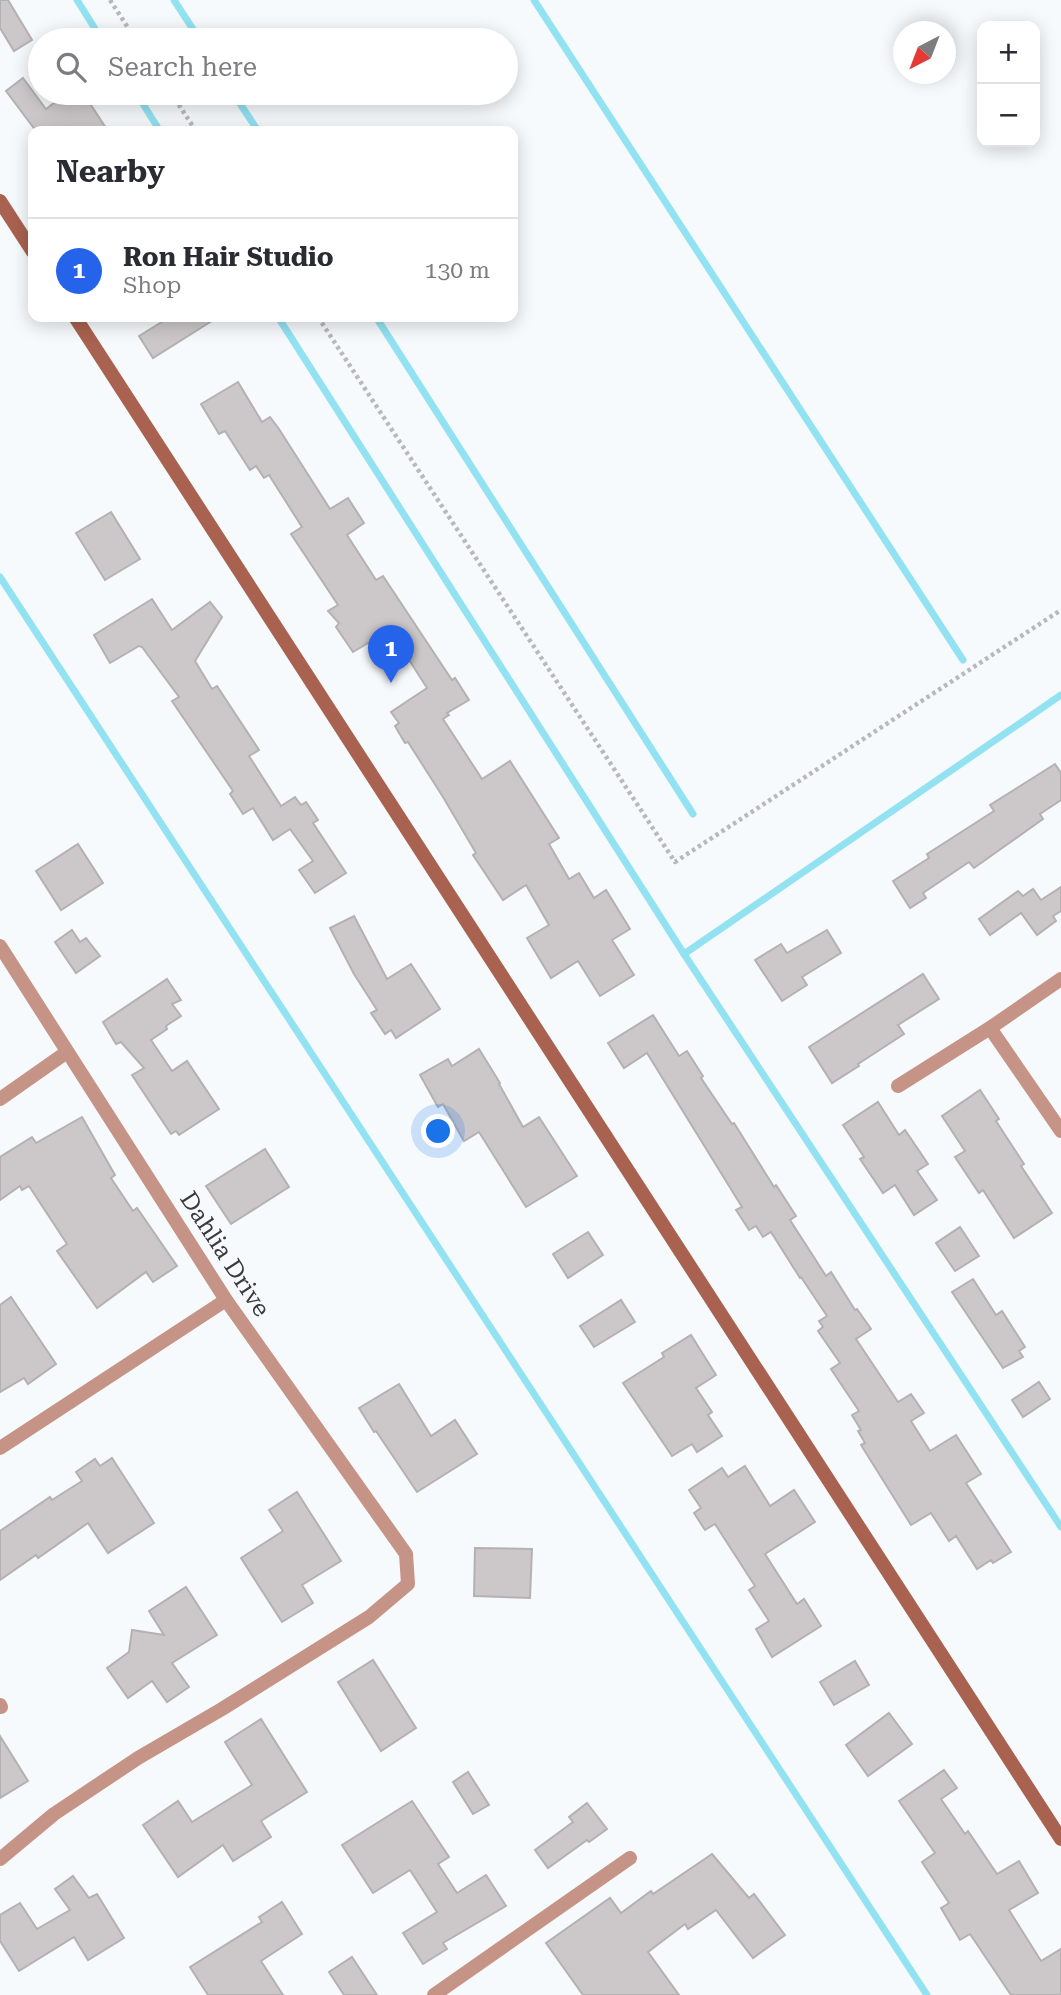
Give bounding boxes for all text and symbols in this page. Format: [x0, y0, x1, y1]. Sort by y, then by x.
north arrow [893, 21, 956, 84]
map controls [977, 21, 1040, 147]
button: + [977, 21, 1040, 84]
search box [28, 28, 518, 105]
icon: search [52, 48, 90, 86]
text: Search here [108, 52, 257, 82]
button: − [977, 84, 1040, 147]
text: Nearby [56, 154, 165, 189]
text: Ron Hair Studio [123, 242, 334, 272]
text: 1 [73, 257, 85, 284]
text: 130 m [425, 257, 490, 284]
text: Shop [123, 272, 181, 299]
pin: 1 [368, 625, 414, 683]
your location [421, 1114, 455, 1148]
street label: Dahlia Drive [174, 1186, 276, 1322]

